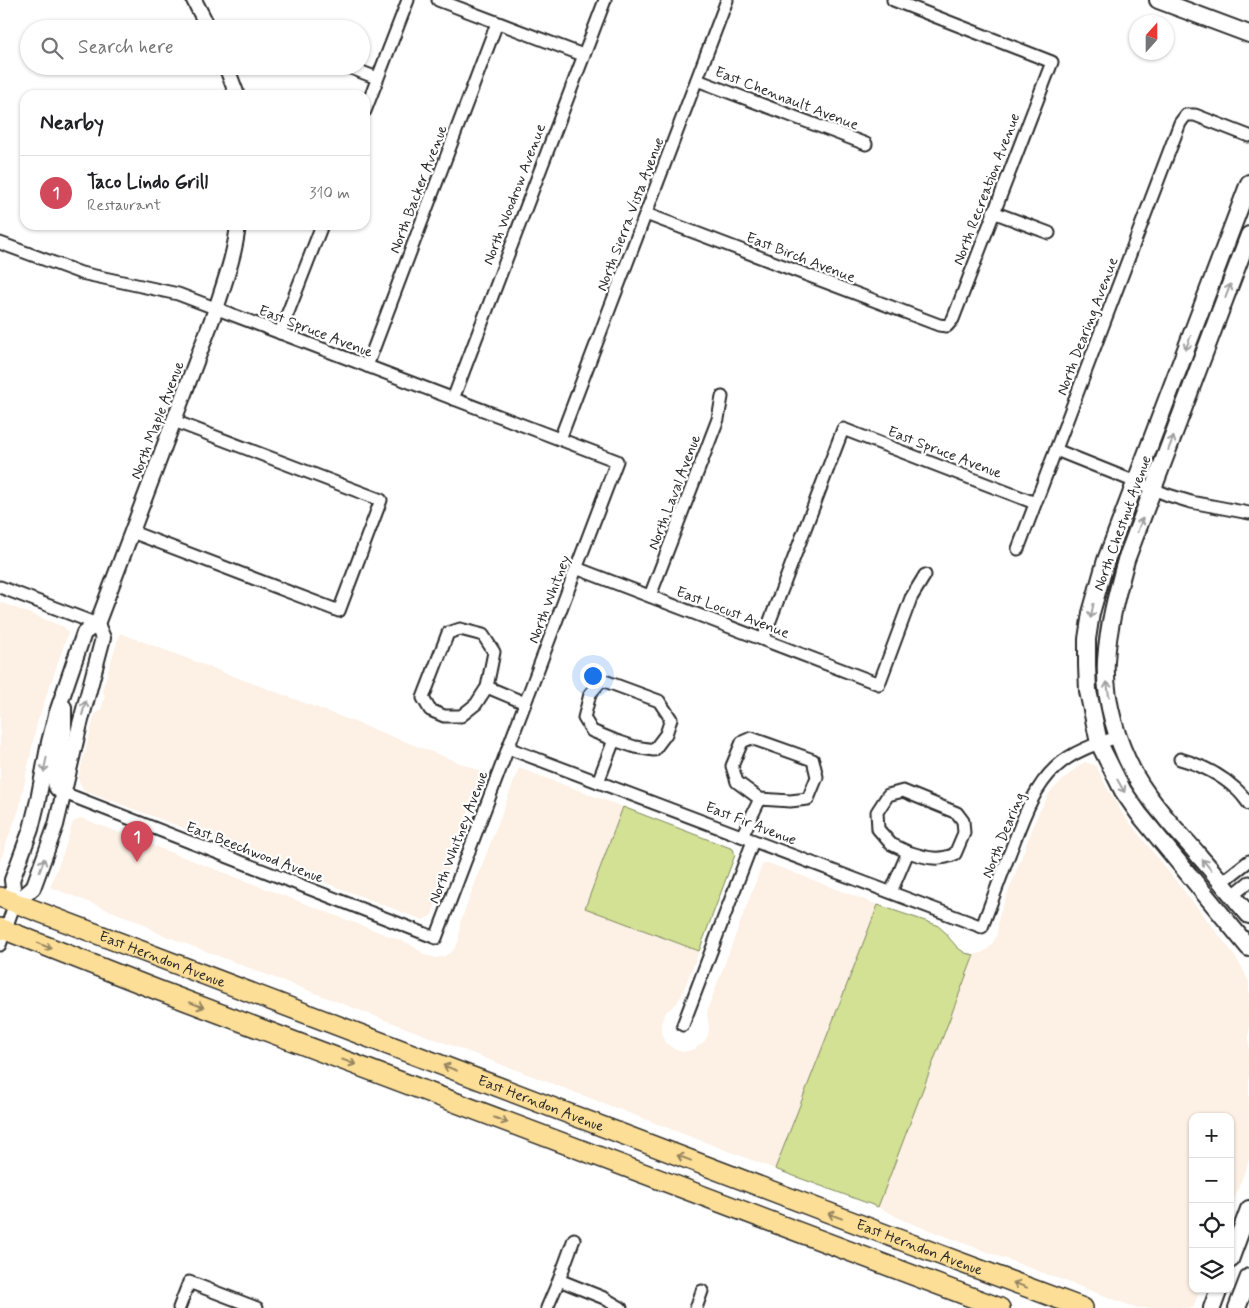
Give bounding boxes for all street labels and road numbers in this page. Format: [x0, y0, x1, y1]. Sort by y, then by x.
street label: East Chennault Avenue [712, 62, 861, 136]
street label: North Recreation Avenue [949, 110, 1025, 268]
street label: North Woodrow Avenue [479, 121, 551, 268]
street label: North Backer Avenue [385, 122, 453, 256]
street label: North Sierra Vista Avenue [592, 134, 670, 294]
street label: East Birch Avenue [743, 228, 858, 288]
street label: North Dearing Avenue [1052, 254, 1124, 398]
street label: East Spruce Avenue [256, 301, 376, 363]
street label: North Maple Avenue [126, 358, 190, 482]
street label: East Spruce Avenue [885, 422, 1005, 484]
street label: North Laval Avenue [644, 432, 706, 553]
street label: North Chestnut Avenue [1089, 453, 1157, 594]
street label: North Whitney [524, 552, 576, 646]
street label: East Locust Avenue [673, 582, 792, 644]
street label: North Whitney Avenue [424, 768, 493, 907]
street label: North Dearing [978, 789, 1030, 881]
street label: East Fir Avenue [702, 797, 799, 851]
street label: East Beechwood Avenue [183, 817, 326, 888]
street label: East Herndon Avenue [96, 927, 228, 993]
street label: East Herndon Avenue [475, 1071, 607, 1137]
street label: East Herndon Avenue [853, 1215, 985, 1281]

